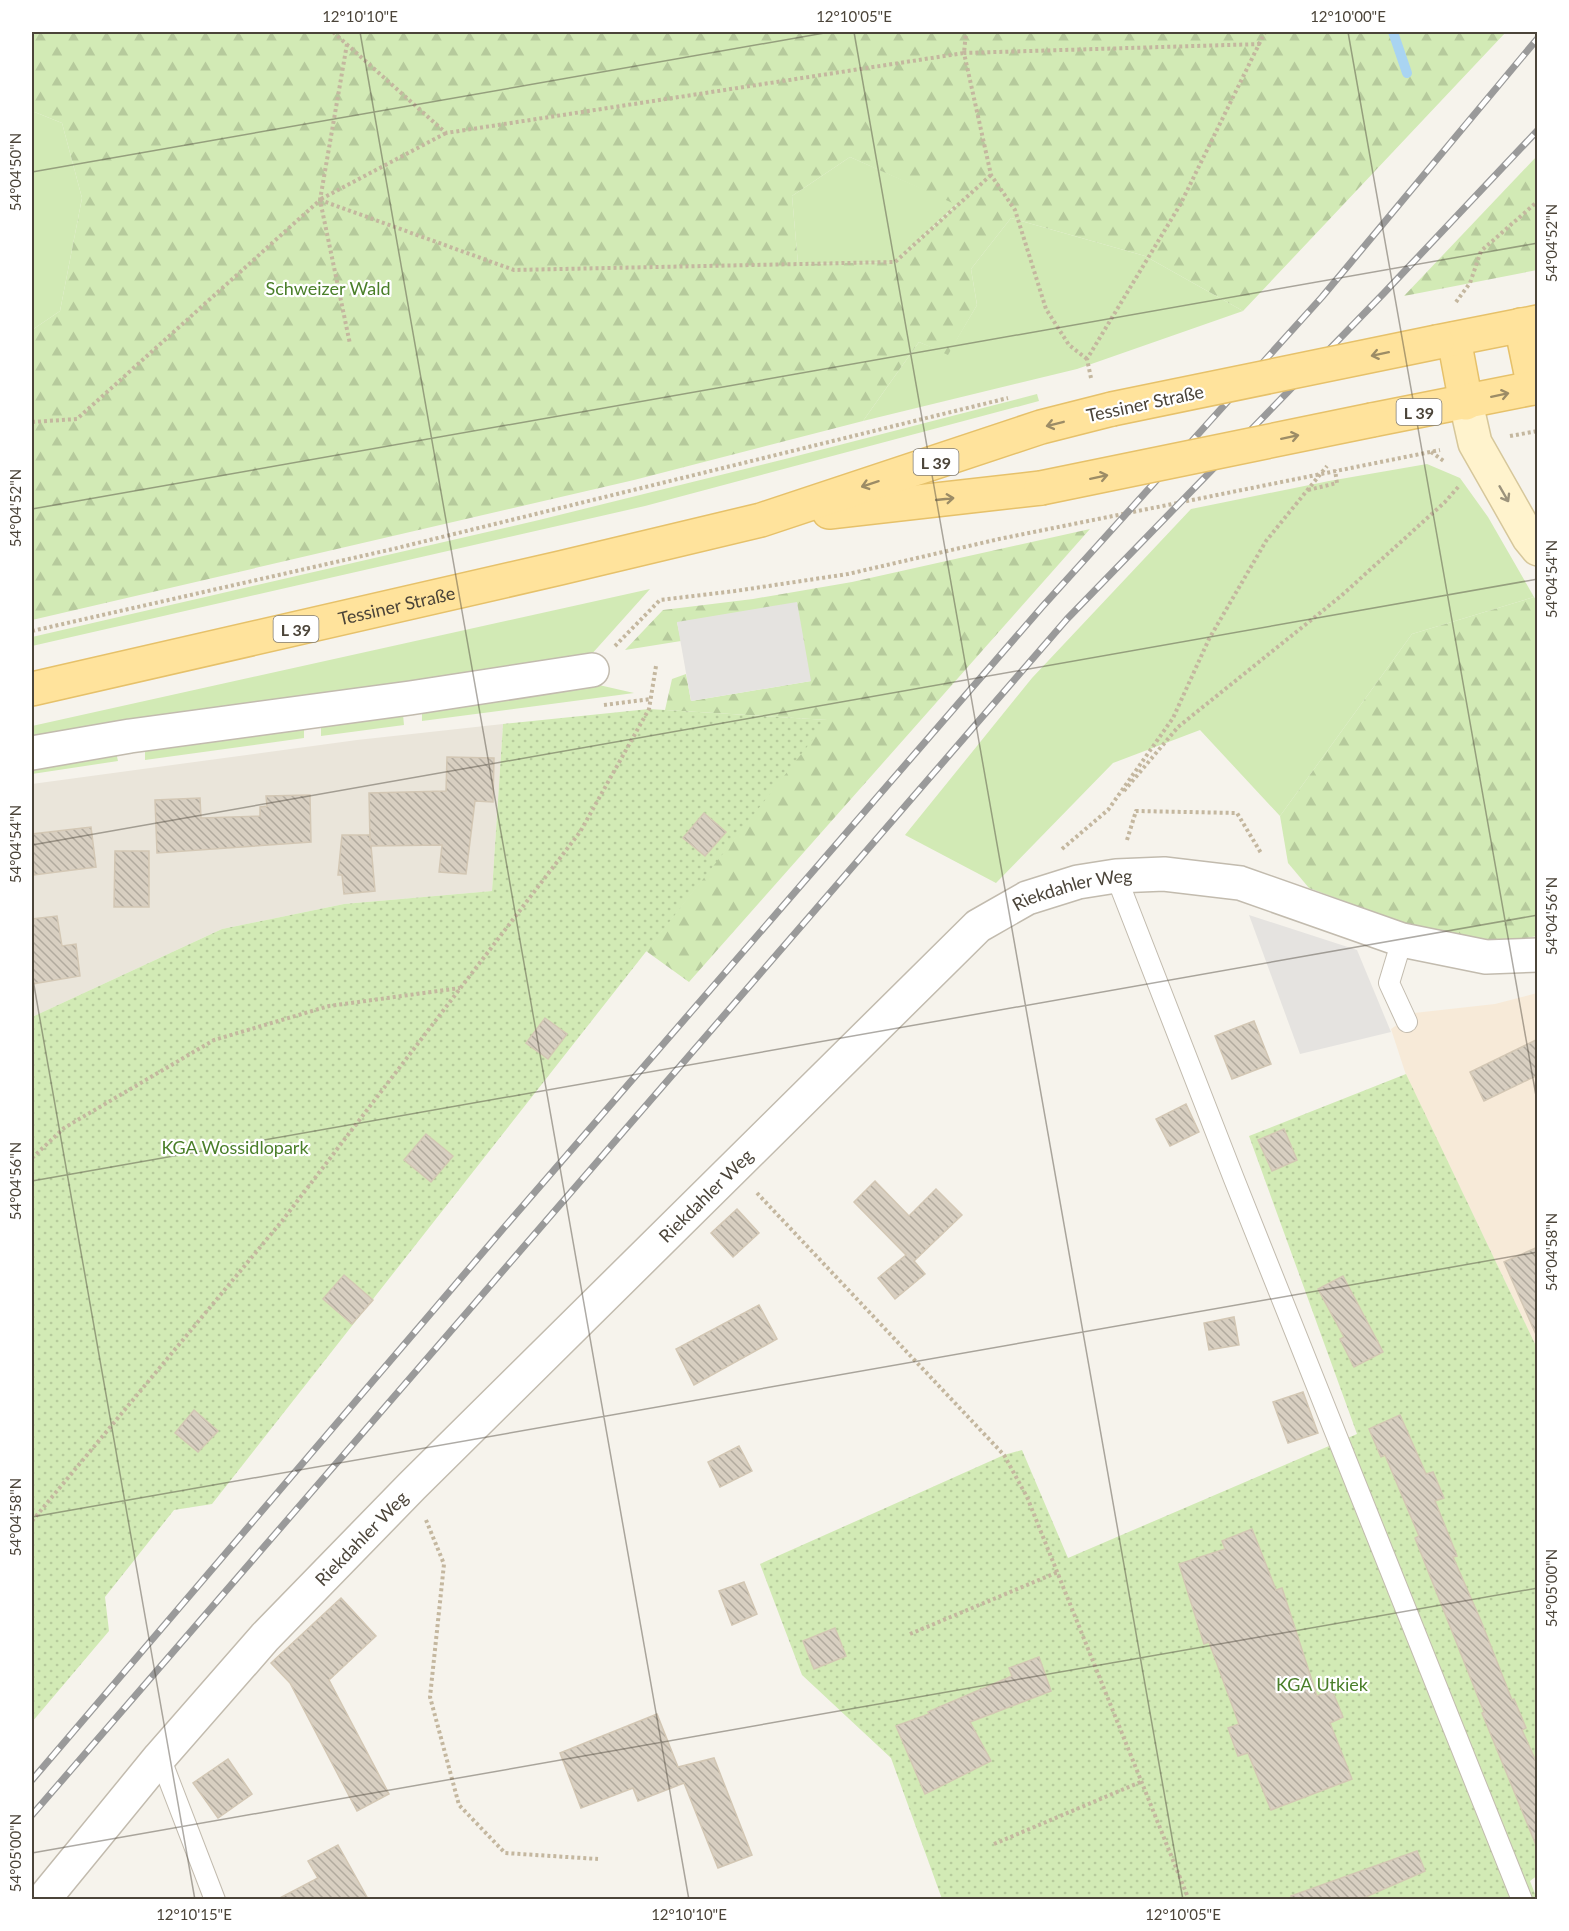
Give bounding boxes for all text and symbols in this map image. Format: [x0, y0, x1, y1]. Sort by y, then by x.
text: 12°10'10"E [322, 7, 398, 25]
text: 12°10'05"E [816, 7, 892, 25]
text: 12°10'00"E [1310, 7, 1386, 25]
text: 54°04'50"N [6, 133, 24, 211]
text: 54°04'52"N [1542, 204, 1560, 282]
park label: Schweizer Wald [265, 277, 391, 299]
one-way arrow [1371, 349, 1390, 360]
street label: Tessiner Straße [1084, 380, 1206, 426]
one-way arrow [1490, 389, 1509, 400]
road number: L 39 [1396, 399, 1442, 425]
one-way arrow [1046, 418, 1065, 430]
one-way arrow [1279, 431, 1299, 442]
road number: L 39 [914, 449, 958, 475]
text: 54°04'52"N [6, 469, 24, 547]
one-way arrow [1089, 470, 1108, 482]
one-way arrow [861, 479, 880, 490]
one-way arrow [1498, 485, 1510, 502]
one-way arrow [934, 493, 954, 504]
text: 54°04'54"N [1542, 540, 1560, 618]
street label: Tessiner Straße [336, 581, 457, 630]
road number: L 39 [274, 616, 318, 642]
text: 54°04'54"N [6, 805, 24, 883]
street label: Riekdahler Weg [1008, 864, 1133, 915]
text: 54°04'56"N [1542, 877, 1560, 955]
park label: KGA Wossidlopark [161, 1136, 309, 1158]
text: 54°04'56"N [6, 1142, 24, 1220]
street label: Riekdahler Weg [654, 1144, 757, 1247]
text: 54°04'58"N [1542, 1213, 1560, 1291]
text: 54°04'58"N [6, 1478, 24, 1556]
street label: Riekdahler Weg [310, 1486, 412, 1590]
text: 54°05'00"N [1542, 1549, 1560, 1627]
park label: KGA Utkiek [1276, 1673, 1369, 1695]
text: 54°05'00"N [6, 1814, 24, 1892]
text: 12°10'15"E [156, 1905, 232, 1923]
text: 12°10'10"E [651, 1905, 727, 1923]
text: 12°10'05"E [1145, 1905, 1221, 1923]

